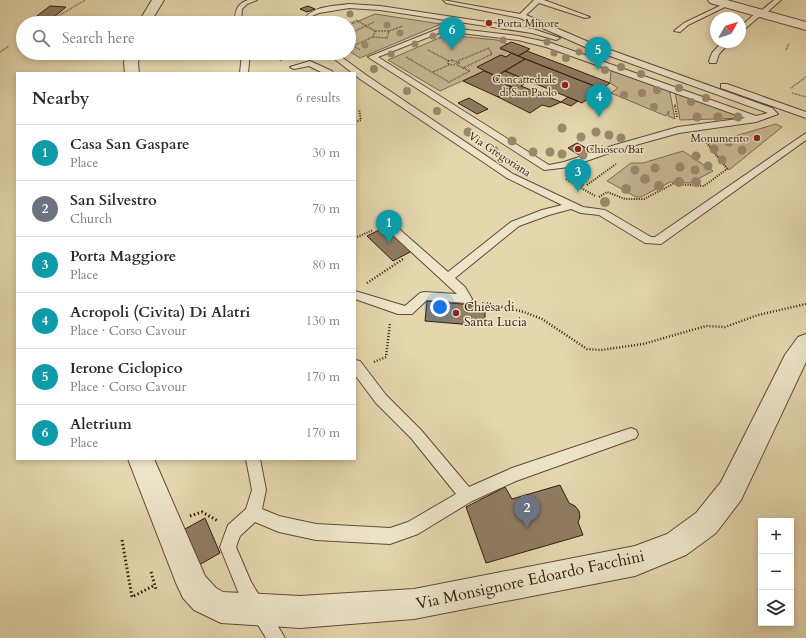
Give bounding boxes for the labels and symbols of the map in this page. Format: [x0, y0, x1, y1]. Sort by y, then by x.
north arrow [710, 12, 746, 48]
place label: Porta Minore [497, 16, 559, 31]
pin: 6 [439, 17, 465, 50]
marker: Porta Minore [484, 18, 494, 28]
pin: 5 [585, 37, 611, 70]
place label: Concattedrale di San Paolo [492, 72, 557, 100]
marker: Concattedrale di San Paolo [560, 80, 570, 90]
pin: 4 [586, 84, 612, 117]
street label: Via Gregoriana [466, 129, 534, 180]
place label: Monumento [690, 131, 749, 146]
marker: Monumento [752, 133, 762, 143]
place label: Chiosco/Bar [586, 142, 645, 157]
marker: Chiosco/Bar [573, 144, 583, 154]
pin: 3 [565, 159, 591, 192]
pin: 1 [376, 210, 402, 243]
your location [430, 297, 450, 317]
place label: Chiesa di Santa Lucia [464, 298, 527, 331]
marker: Chiesa di Santa Lucia [451, 308, 461, 318]
pin: 2 [514, 495, 540, 528]
street label: Via Monsignore Edoardo Facchini [414, 545, 647, 615]

